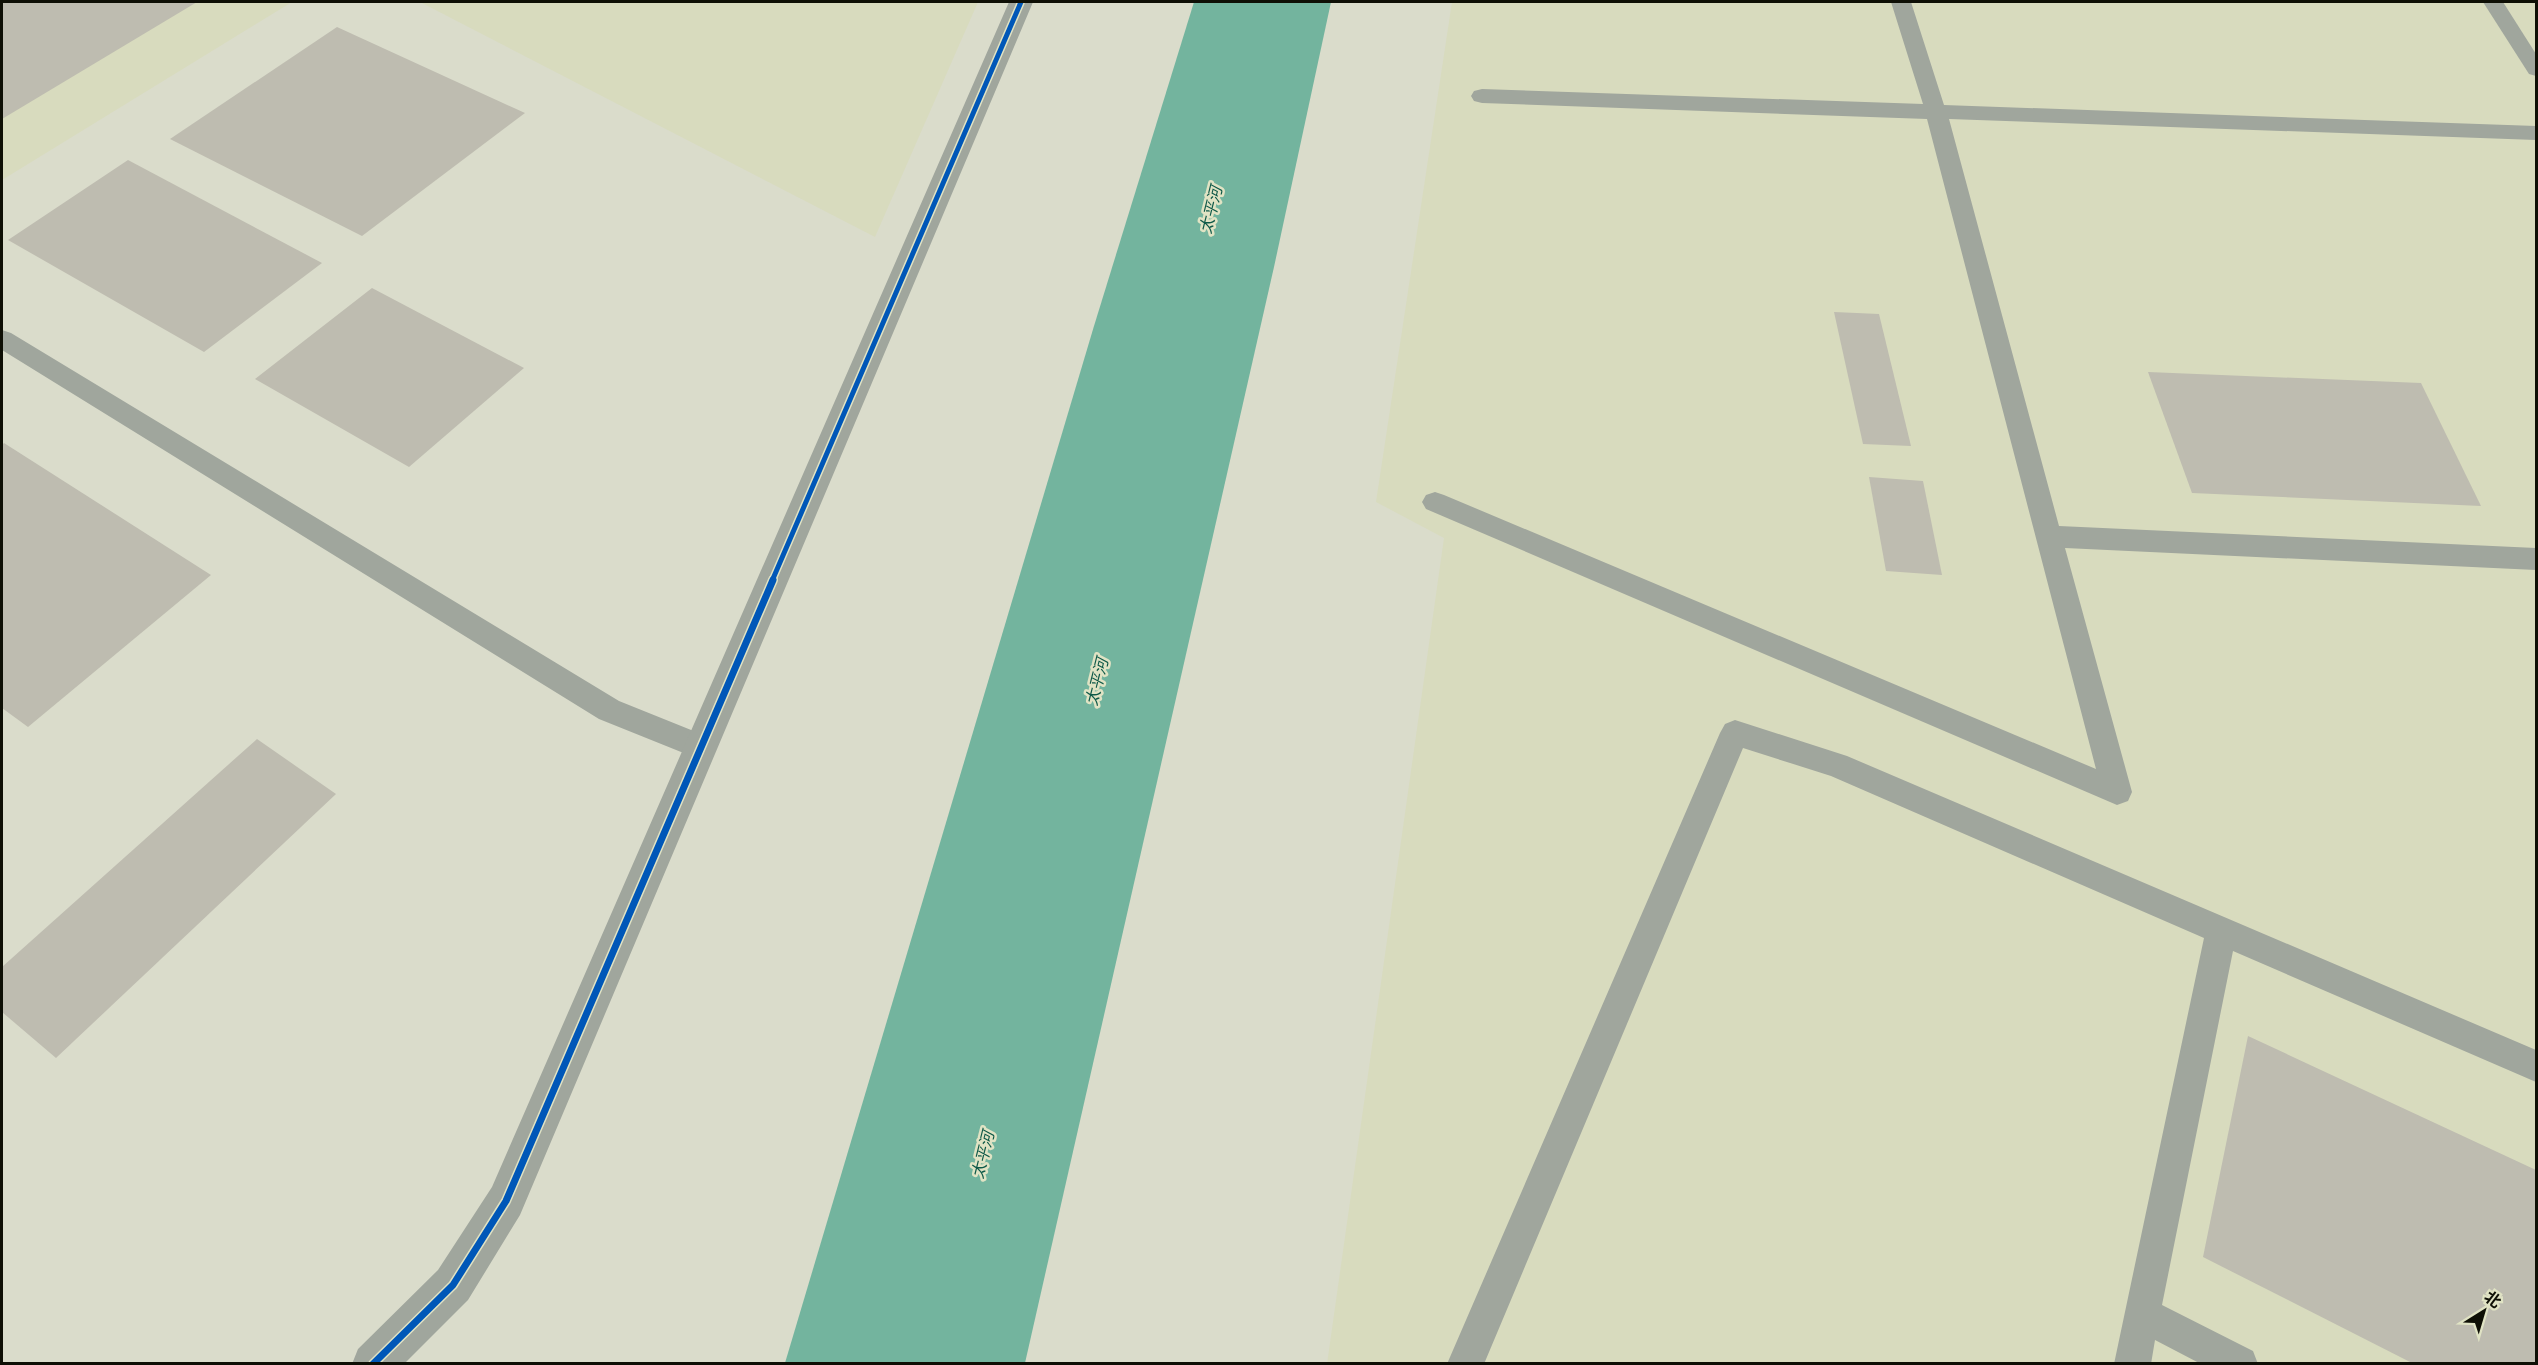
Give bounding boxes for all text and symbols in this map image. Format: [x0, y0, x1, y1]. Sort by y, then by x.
water label: 太平河 [1196, 182, 1227, 236]
water label: 太平河 [1082, 654, 1113, 708]
water label: 太平河 [968, 1127, 999, 1181]
north arrow [2454, 1281, 2514, 1341]
text: 北 [2481, 1287, 2505, 1312]

